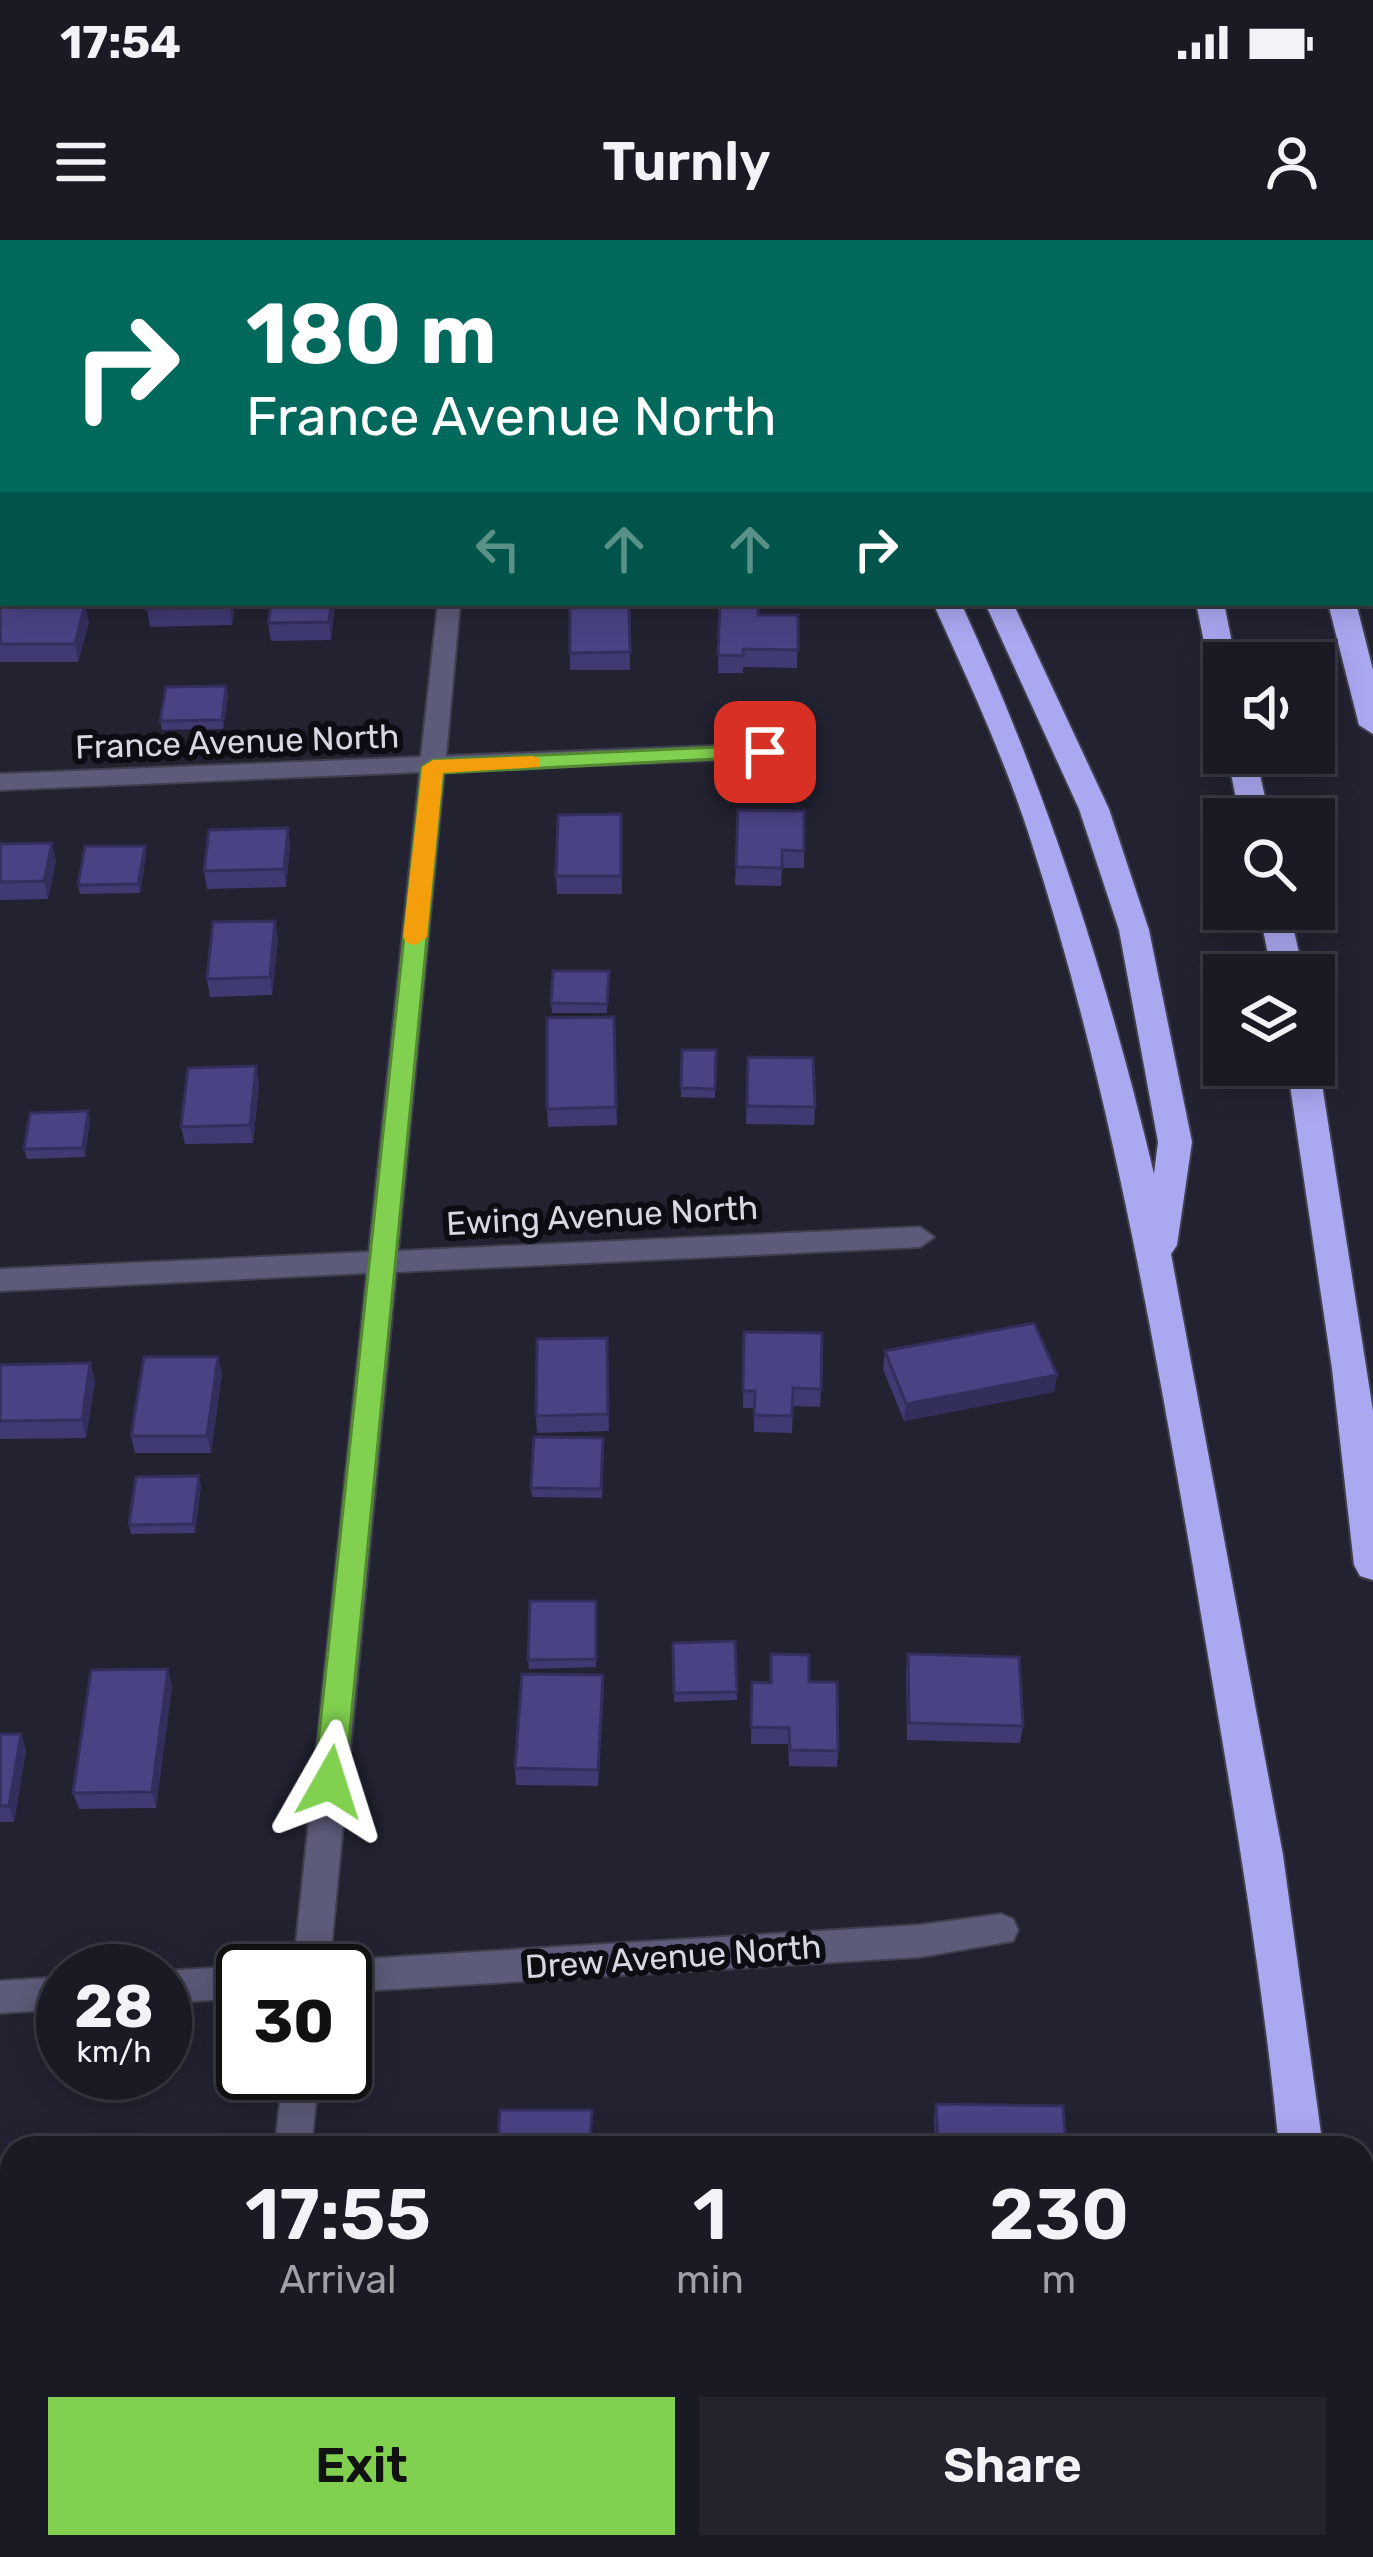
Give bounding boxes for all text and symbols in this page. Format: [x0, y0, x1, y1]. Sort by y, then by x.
text: 17:54 [60, 16, 181, 69]
icon: menu [48, 129, 114, 195]
icon: person [1259, 129, 1325, 195]
text: Turnly [602, 130, 771, 194]
text: 180 m [246, 284, 497, 384]
icon: right [48, 288, 204, 444]
text: France Avenue North [246, 385, 777, 449]
icon: left [465, 516, 531, 582]
icon: ahead [591, 516, 657, 582]
icon: ahead [717, 516, 783, 582]
icon: right [843, 516, 909, 582]
map controls [1203, 642, 1335, 1086]
button: sound [1203, 642, 1335, 774]
pin [714, 701, 816, 803]
street label: France Avenue North [74, 716, 400, 767]
icon: arrive [732, 719, 798, 785]
button: search [1203, 798, 1335, 930]
button: layers [1203, 954, 1335, 1086]
street label: Ewing Avenue North [445, 1188, 759, 1243]
position arrow [267, 1719, 393, 1845]
street label: Drew Avenue North [524, 1927, 823, 1986]
speed limit sign: 30 [216, 1944, 372, 2100]
text: 28 [74, 1971, 154, 2042]
text: km/h [77, 2034, 151, 2070]
text: 17:55 [245, 2172, 431, 2257]
text: 1 [693, 2172, 727, 2257]
text: 230 [989, 2172, 1129, 2257]
text: Arrival [280, 2257, 397, 2303]
text: min [676, 2257, 744, 2303]
text: m [1042, 2257, 1076, 2303]
button: Exit [48, 2397, 675, 2535]
button: Share [699, 2397, 1326, 2535]

